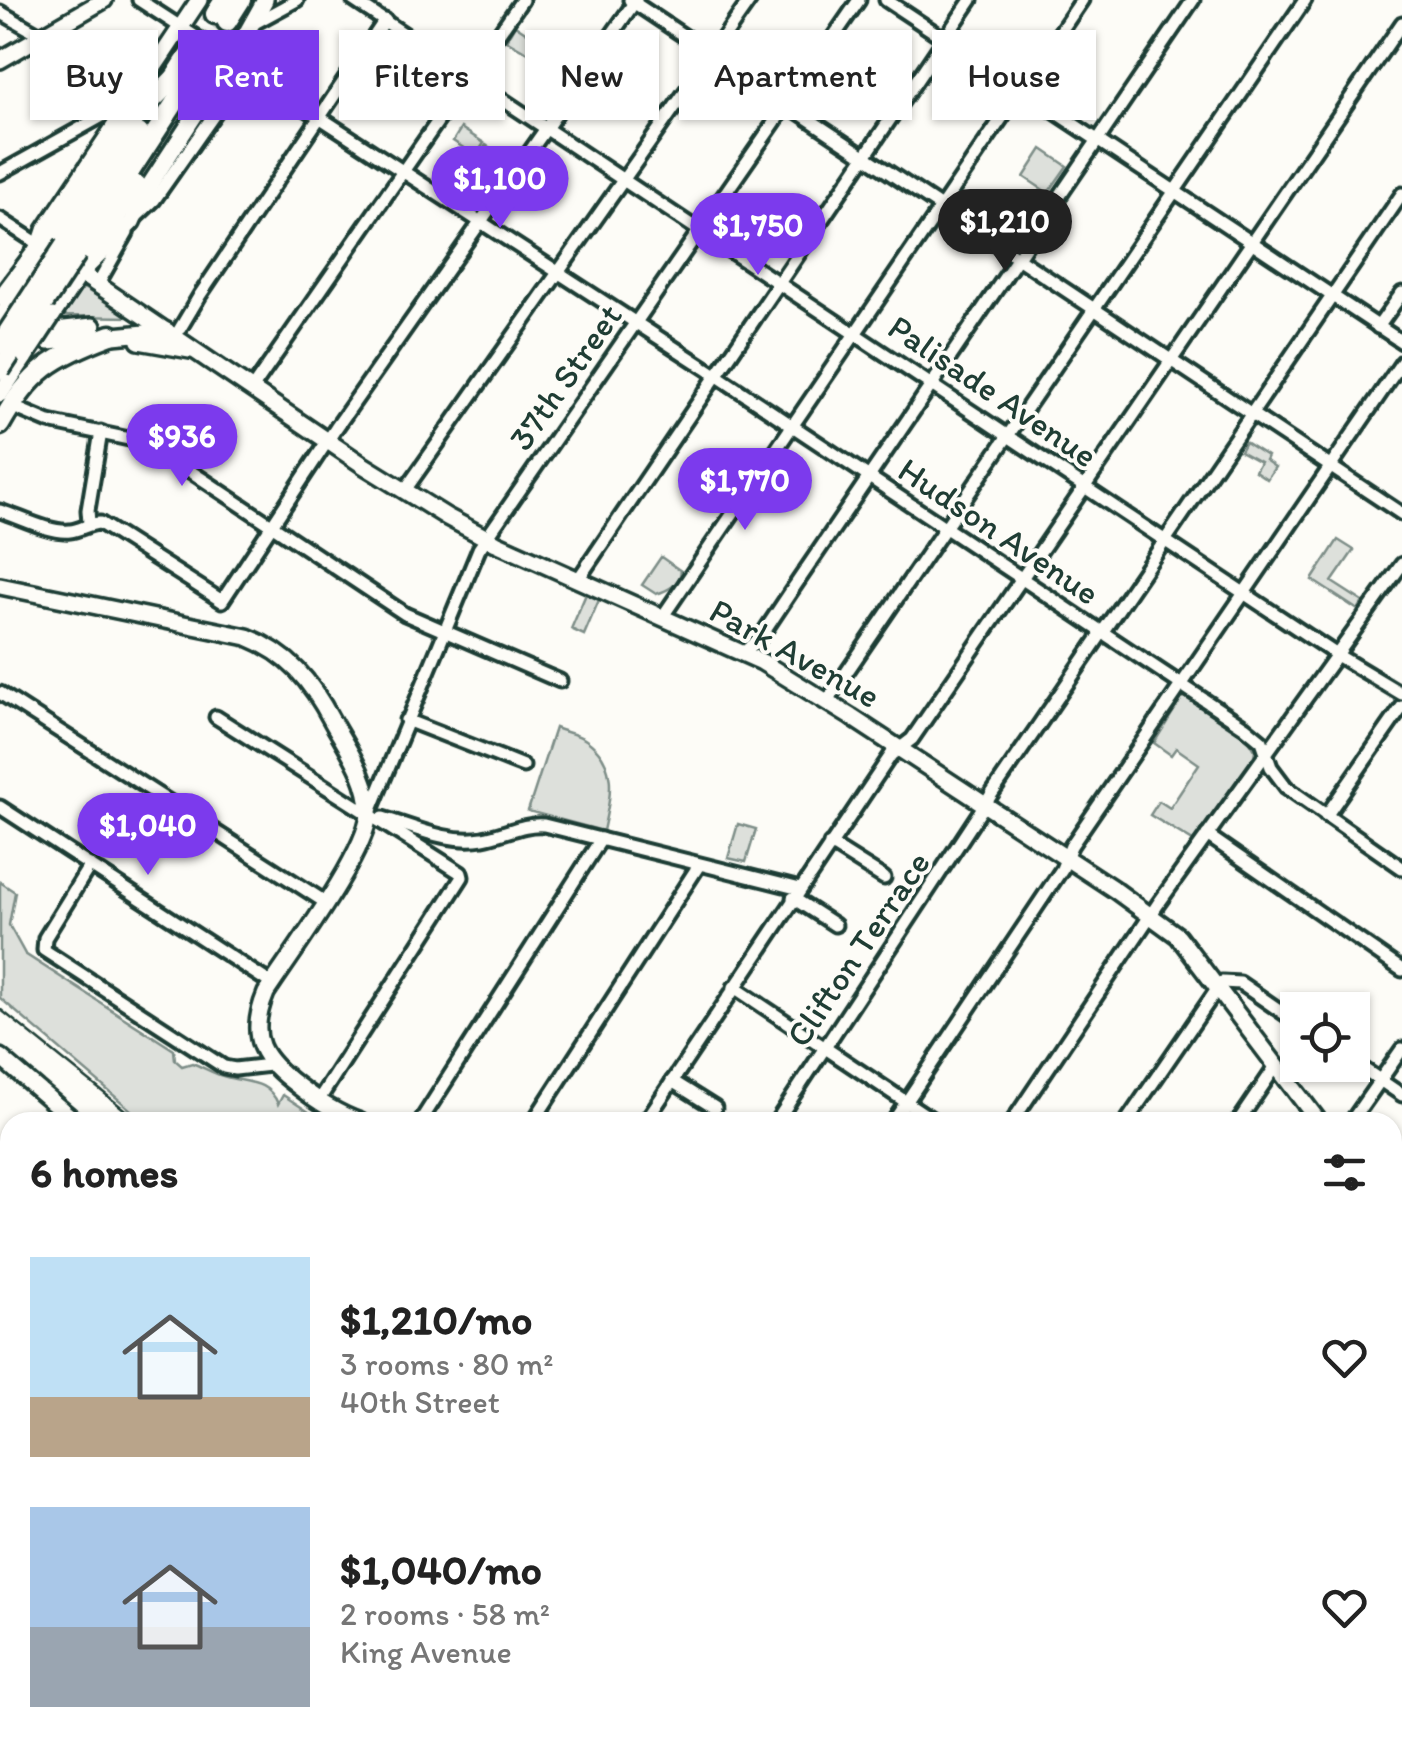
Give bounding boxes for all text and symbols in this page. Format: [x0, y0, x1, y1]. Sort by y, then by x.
chip: Buy [30, 30, 158, 120]
chip: Rent [178, 30, 319, 120]
chip: Filters [339, 30, 505, 120]
chip: New [525, 30, 659, 120]
chip: Apartment [679, 30, 912, 120]
chip: House [932, 30, 1096, 120]
pin: $1,100 [419, 146, 581, 231]
text: $1,100 [454, 159, 546, 197]
pin: $1,210 [924, 189, 1086, 274]
pin: $1,750 [677, 193, 839, 278]
text: $1,210 [960, 202, 1050, 240]
text: $1,750 [712, 206, 804, 244]
street label: 37th Street [499, 296, 631, 458]
street label: Palisade Avenue [881, 306, 1105, 476]
pin: $936 [123, 404, 241, 489]
text: $936 [148, 417, 216, 455]
pin: $1,770 [664, 448, 826, 533]
street label: Hudson Avenue [890, 448, 1108, 614]
text: $1,770 [700, 461, 790, 499]
street label: Park Avenue [703, 589, 887, 717]
pin: $1,040 [67, 793, 229, 878]
text: $1,040 [99, 806, 197, 844]
street label: Clifton Terrace [777, 843, 939, 1055]
map controls [1280, 992, 1370, 1082]
button: locate [1280, 992, 1370, 1082]
icon: filters [1317, 1145, 1372, 1200]
text: 6 homes [30, 1147, 178, 1198]
text: $1,210/mo [340, 1294, 533, 1345]
icon: home [110, 1297, 230, 1417]
icon: heart [1317, 1330, 1372, 1385]
text: 3 rooms · 80 m² [340, 1345, 554, 1383]
text: 40th Street [340, 1383, 500, 1421]
text: $1,040/mo [340, 1544, 542, 1595]
icon: home [110, 1547, 230, 1667]
icon: heart [1317, 1580, 1372, 1635]
text: 2 rooms · 58 m² [340, 1595, 550, 1633]
text: King Avenue [340, 1633, 512, 1671]

